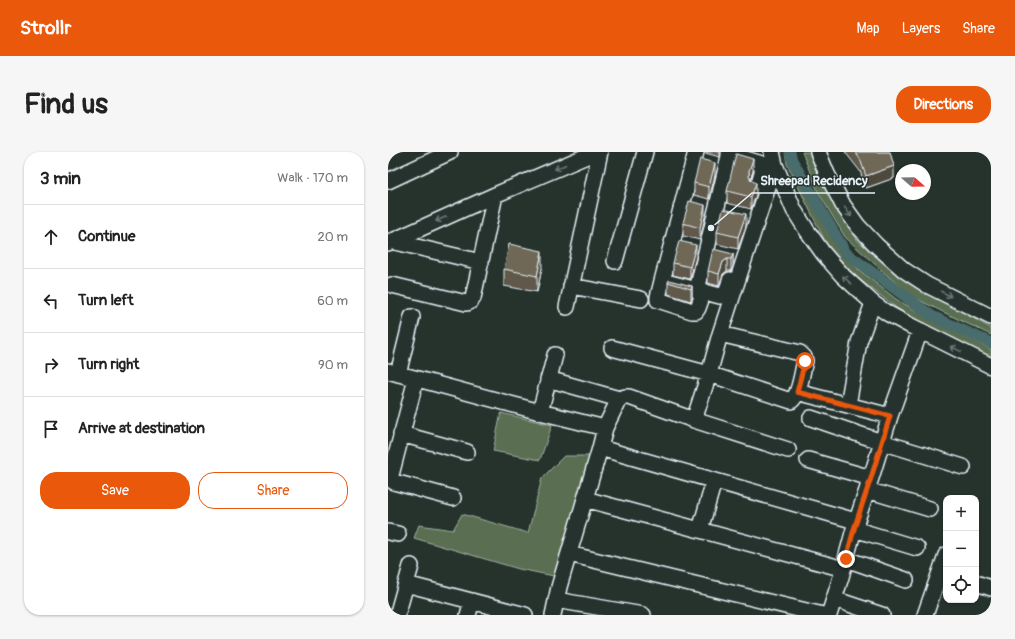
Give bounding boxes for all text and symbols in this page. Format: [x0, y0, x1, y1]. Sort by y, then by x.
text: Strollr [20, 16, 71, 40]
text: Map [857, 20, 880, 37]
text: Layers [902, 20, 940, 37]
text: Share [962, 20, 995, 37]
button: Directions [896, 86, 991, 123]
text: Find us [24, 87, 108, 122]
one-way arrow [555, 164, 567, 171]
north arrow [895, 164, 931, 200]
text: 3 min [40, 168, 81, 189]
callout: Shreepad Recidency [752, 168, 875, 193]
text: Walk · 170 m [277, 170, 348, 186]
text: Shreepad Recidency [760, 173, 868, 189]
one-way arrow [844, 206, 852, 217]
one-way arrow [435, 216, 447, 223]
icon: ahead [40, 226, 62, 248]
text: Continue [78, 227, 136, 246]
text: 20 m [317, 229, 348, 245]
one-way arrow [842, 275, 852, 284]
icon: left [40, 290, 62, 312]
text: Turn left [78, 291, 134, 310]
one-way arrow [940, 291, 952, 299]
text: 60 m [317, 293, 348, 309]
one-way arrow [950, 344, 962, 352]
route start [796, 352, 814, 370]
icon: right [40, 354, 62, 376]
text: Turn right [78, 355, 139, 374]
text: 90 m [318, 357, 348, 373]
icon: arrive [40, 418, 62, 440]
text: Arrive at destination [78, 419, 205, 438]
button: Save [40, 472, 190, 509]
button: Share [198, 472, 348, 509]
map controls [943, 495, 979, 603]
button: + [943, 495, 979, 531]
button: − [943, 531, 979, 567]
route end [837, 550, 855, 568]
button: locate [943, 567, 979, 603]

